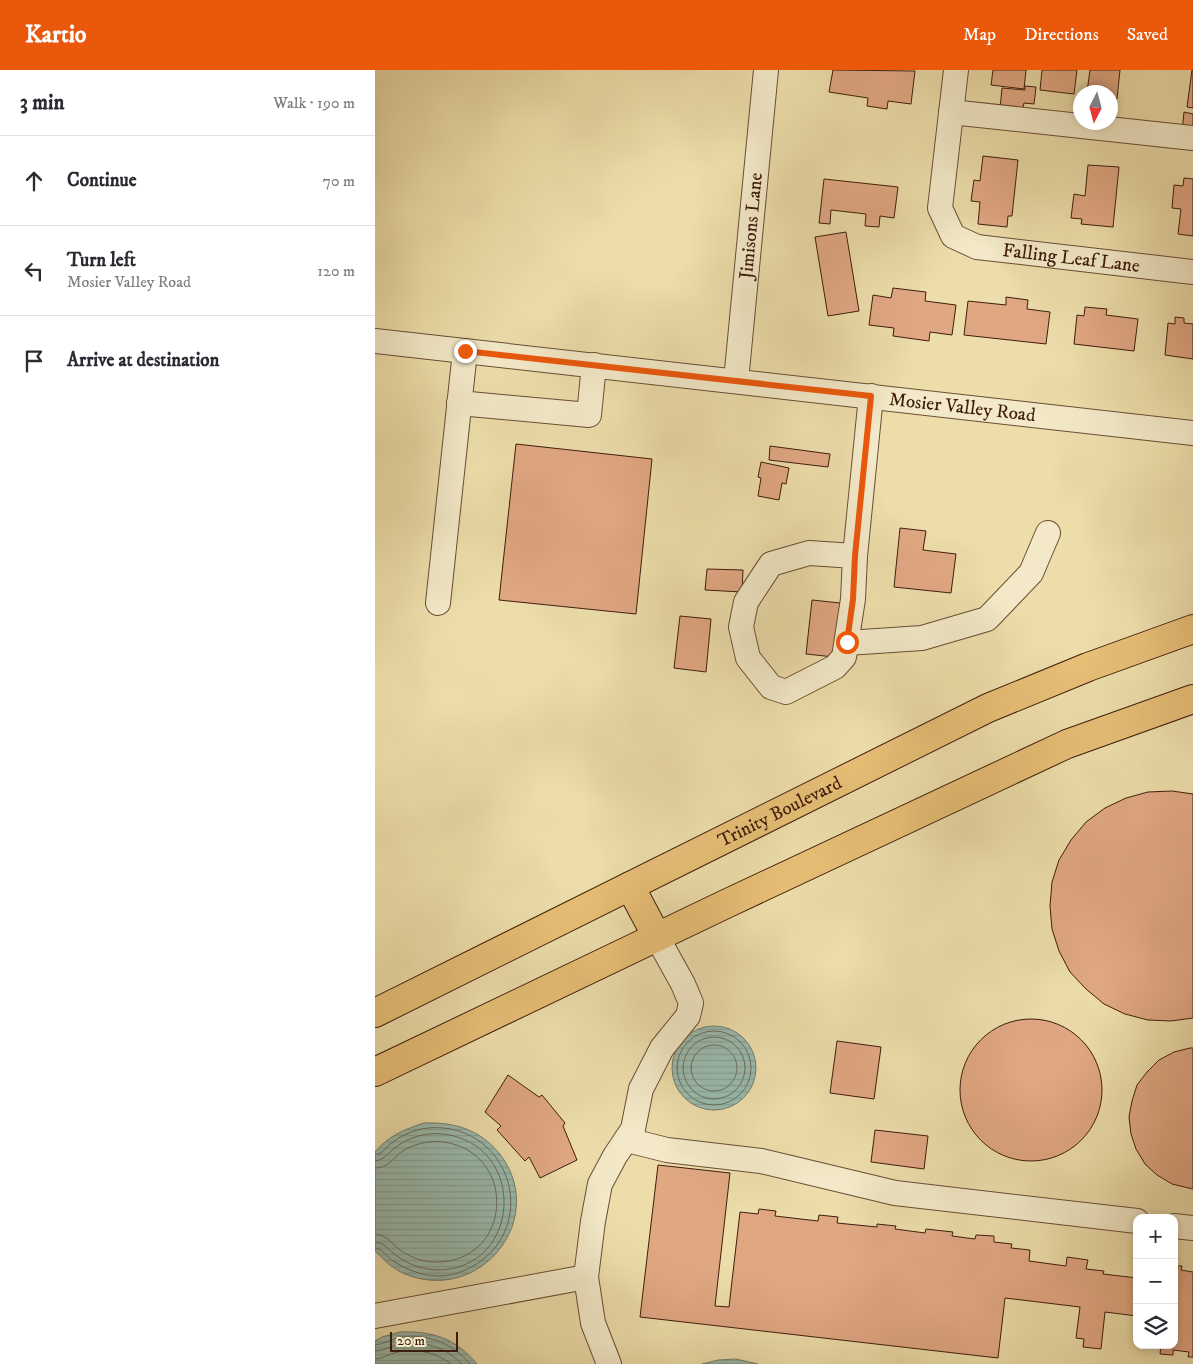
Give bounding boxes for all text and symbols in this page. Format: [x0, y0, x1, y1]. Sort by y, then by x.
text: Kartio [25, 20, 87, 50]
text: Map [963, 24, 996, 46]
text: Directions [1024, 24, 1099, 46]
text: Saved [1127, 24, 1168, 46]
north arrow [1073, 85, 1118, 130]
text: 3 min [20, 90, 65, 116]
text: Walk · 190 m [273, 93, 355, 113]
icon: ahead [20, 167, 48, 195]
text: Continue [67, 169, 137, 192]
text: 70 m [323, 171, 355, 191]
street label: Jimisons Lane [734, 171, 768, 282]
street label: Falling Leaf Lane [1001, 239, 1141, 277]
text: Turn left [67, 249, 136, 272]
icon: left [20, 257, 48, 285]
text: 120 m [317, 261, 355, 281]
text: Mosier Valley Road [67, 272, 191, 292]
route end [454, 340, 477, 363]
icon: arrive [20, 347, 48, 375]
text: Arrive at destination [67, 349, 219, 372]
street label: Mosier Valley Road [888, 387, 1037, 427]
route start [836, 631, 859, 654]
street label: Trinity Boulevard [714, 771, 846, 852]
map controls [1133, 1214, 1178, 1349]
button: + [1133, 1214, 1178, 1259]
button: − [1133, 1259, 1178, 1304]
button: layers [1133, 1304, 1178, 1349]
scale bar [390, 1329, 457, 1352]
text: 20 m [397, 1332, 425, 1350]

